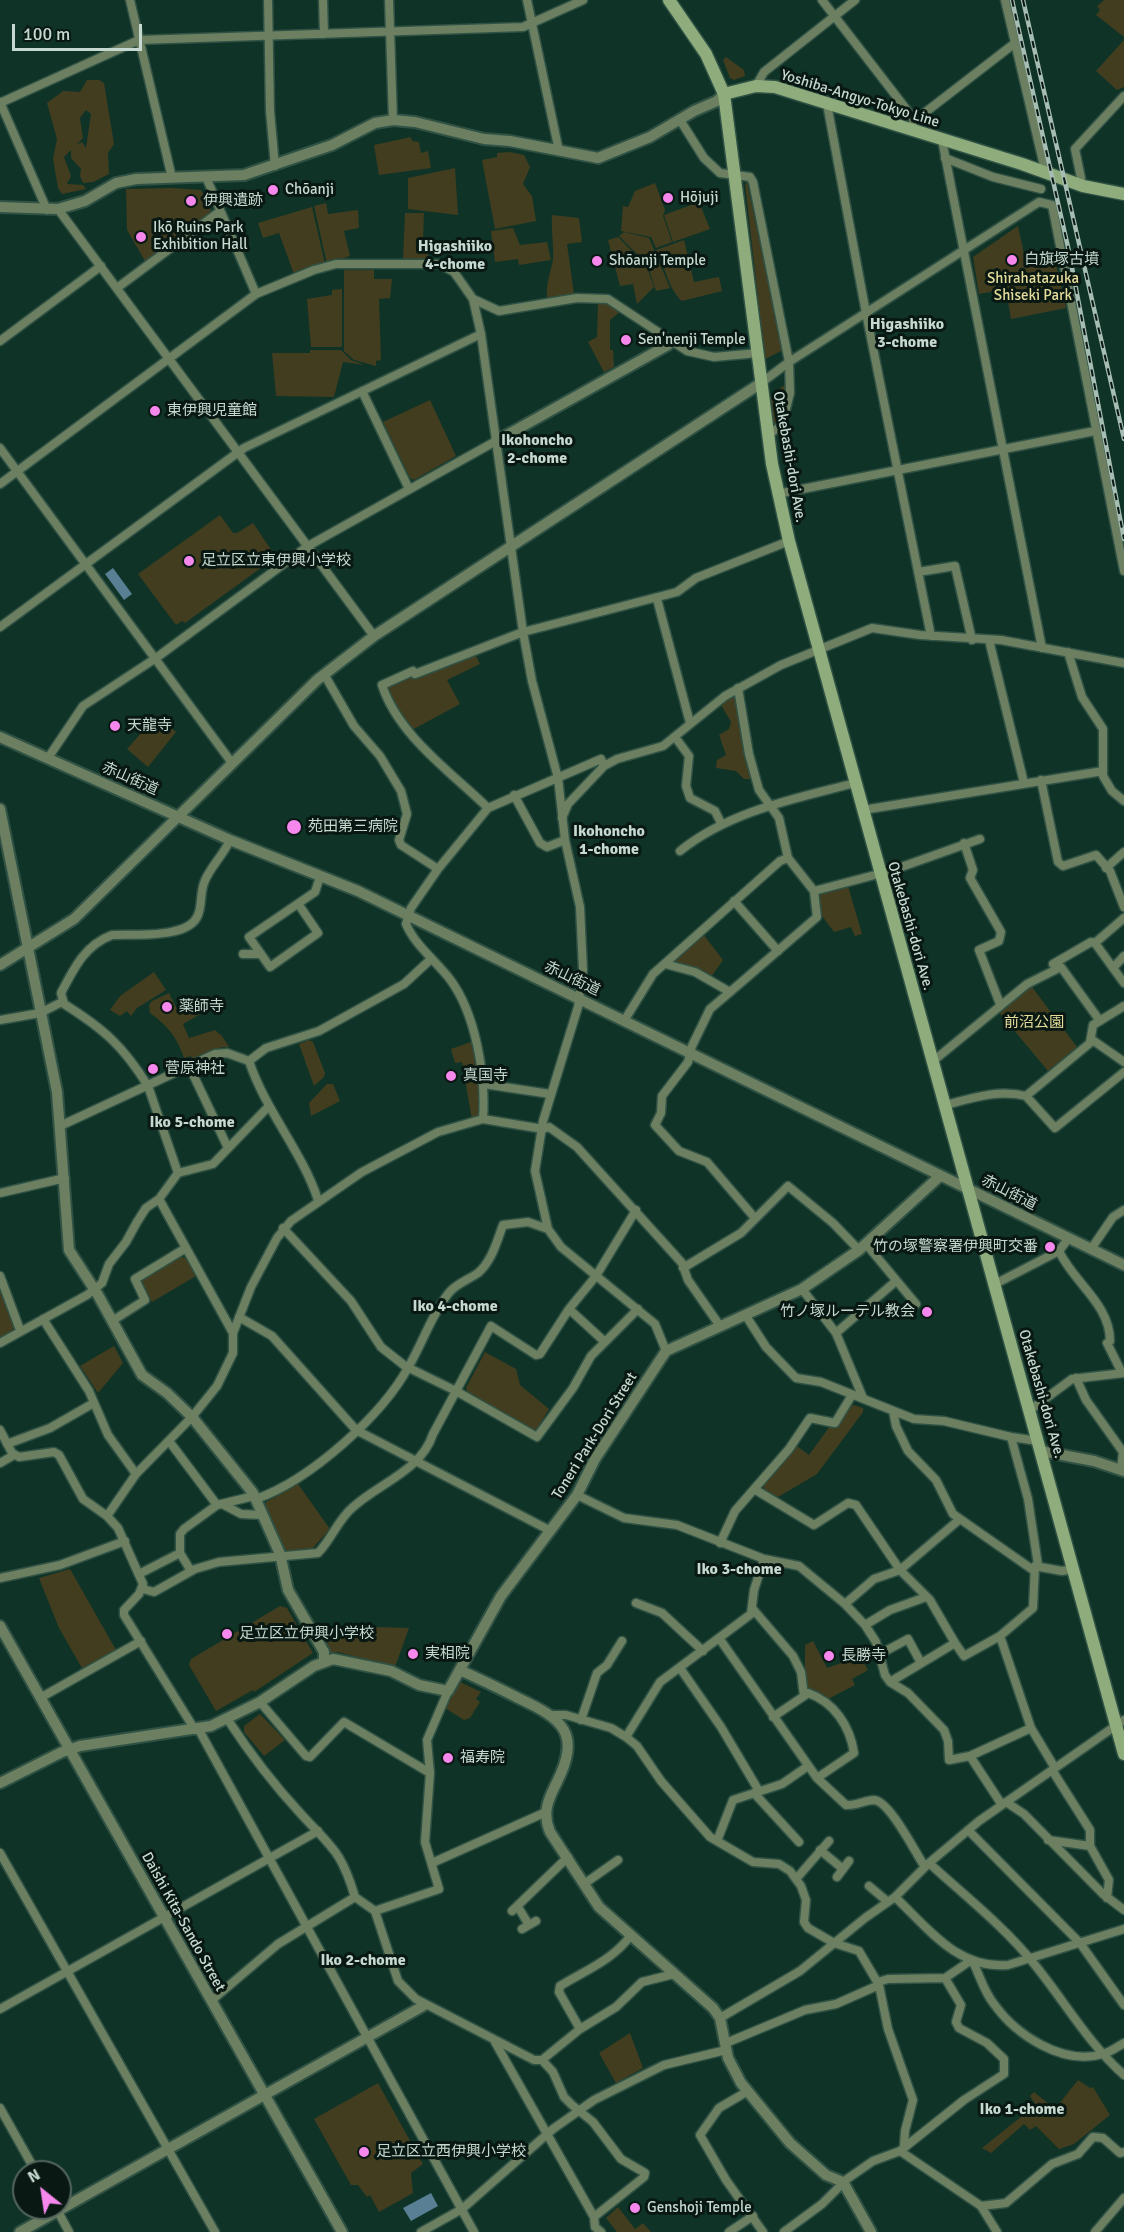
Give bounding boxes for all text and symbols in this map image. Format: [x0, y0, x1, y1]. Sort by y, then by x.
scale bar [15, 12, 146, 50]
text: 100 m [23, 23, 70, 45]
street label: Yoshiba-Angyo-Tokyo Line [778, 66, 942, 132]
place label: Chōanji [285, 181, 334, 199]
marker: Chōanji [266, 183, 280, 197]
place label: Hōjuji [680, 189, 718, 207]
marker: Hōjuji [661, 191, 675, 205]
place label: 伊興遺跡 [203, 192, 263, 210]
marker: 伊興遺跡 [184, 194, 198, 208]
place label: Ikō Ruins Park Exhibition Hall [153, 219, 248, 254]
marker: Ikō Ruins Park Exhibition Hall [134, 230, 148, 244]
district label: Higashiiko 4-chome [418, 237, 492, 275]
place label: 白旗塚古墳 [1024, 251, 1099, 269]
place label: Shōanji Temple [609, 252, 706, 270]
marker: 白旗塚古墳 [1005, 253, 1019, 267]
marker: Shōanji Temple [590, 254, 604, 268]
park label: Shirahatazuka Shiseki Park [987, 270, 1079, 305]
district label: Higashiiko 3-chome [870, 315, 944, 353]
place label: Sen'nenji Temple [638, 331, 746, 349]
marker: Sen'nenji Temple [619, 333, 633, 347]
street label: Otakebashi-dori Ave. [769, 390, 809, 524]
place label: 東伊興児童館 [167, 402, 257, 420]
marker: 東伊興児童館 [148, 404, 162, 418]
district label: Ikohoncho 2-chome [501, 431, 573, 469]
place label: 足立区立東伊興小学校 [201, 552, 351, 570]
marker: 足立区立東伊興小学校 [182, 554, 196, 568]
place label: 天龍寺 [127, 717, 172, 735]
marker: 天龍寺 [108, 719, 122, 733]
street label: 赤山街道 [99, 759, 161, 799]
marker: 苑田第三病院 [285, 818, 303, 836]
place label: 苑田第三病院 [308, 818, 398, 836]
district label: Ikohoncho 1-chome [573, 822, 645, 860]
street label: Otakebashi-dori Ave. [883, 860, 937, 992]
street label: 赤山街道 [541, 958, 603, 1000]
place label: 薬師寺 [179, 998, 224, 1016]
marker: 薬師寺 [160, 1000, 174, 1014]
park label: 前沼公園 [1004, 1014, 1064, 1032]
place label: 菅原神社 [165, 1060, 225, 1078]
marker: 菅原神社 [146, 1062, 160, 1076]
place label: 真国寺 [463, 1067, 508, 1085]
marker: 真国寺 [444, 1069, 458, 1083]
district label: Iko 5-chome [149, 1113, 235, 1133]
street label: 赤山街道 [978, 1171, 1040, 1215]
place label: 竹の塚警察署伊興町交番 [873, 1238, 1038, 1256]
marker: 竹の塚警察署伊興町交番 [1043, 1240, 1057, 1254]
district label: Iko 4-chome [412, 1297, 498, 1317]
place label: 竹ノ塚ルーテル教会 [780, 1303, 915, 1321]
marker: 竹ノ塚ルーテル教会 [920, 1305, 934, 1319]
street label: Otakebashi-dori Ave. [1014, 1328, 1068, 1460]
street label: Toneri Park-Dori Street [549, 1369, 641, 1503]
district label: Iko 3-chome [696, 1560, 782, 1580]
place label: 足立区立伊興小学校 [239, 1625, 374, 1643]
marker: 足立区立伊興小学校 [220, 1627, 234, 1641]
place label: 実相院 [425, 1645, 470, 1663]
marker: 実相院 [406, 1647, 420, 1661]
place label: 長勝寺 [841, 1647, 886, 1665]
marker: 長勝寺 [822, 1649, 836, 1663]
place label: 福寿院 [460, 1749, 505, 1767]
marker: 福寿院 [441, 1751, 455, 1765]
street label: Daishi Kita-Sando Street [137, 1849, 229, 1995]
district label: Iko 2-chome [320, 1951, 406, 1971]
district label: Iko 1-chome [980, 2100, 1064, 2120]
place label: 足立区立西伊興小学校 [376, 2143, 526, 2161]
marker: 足立区立西伊興小学校 [357, 2145, 371, 2159]
north arrow [12, 2160, 72, 2220]
text: N [24, 2165, 44, 2188]
place label: Genshoji Temple [647, 2199, 752, 2217]
marker: Genshoji Temple [628, 2201, 642, 2215]

